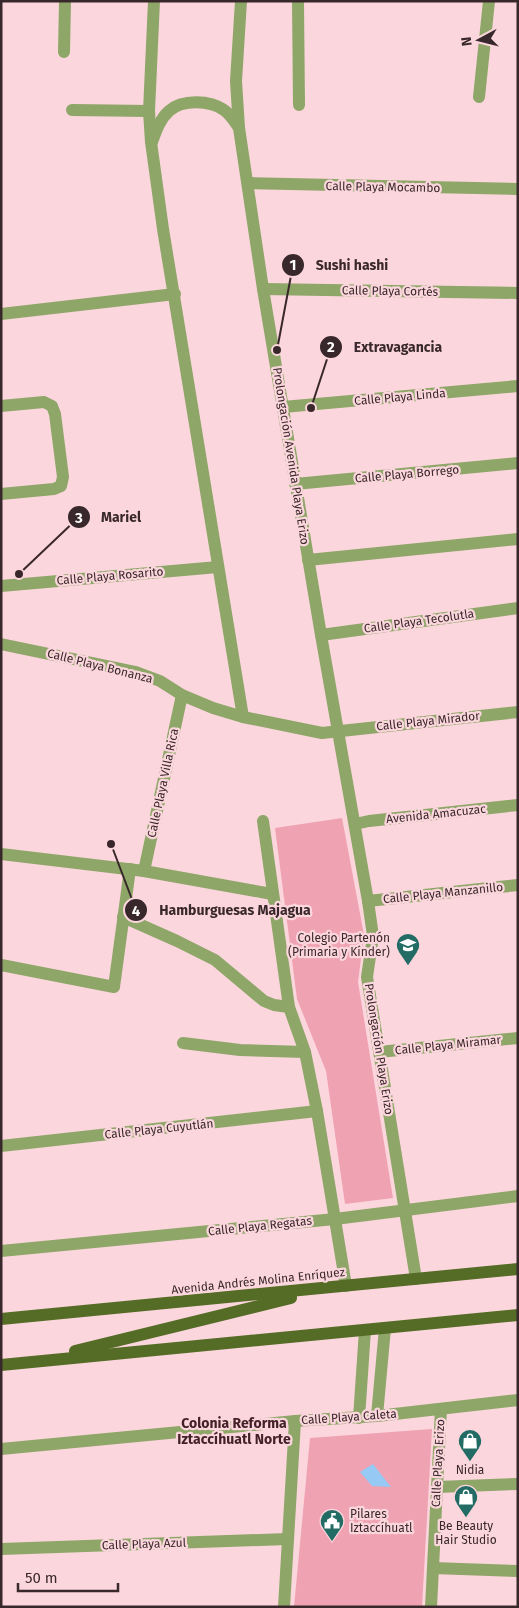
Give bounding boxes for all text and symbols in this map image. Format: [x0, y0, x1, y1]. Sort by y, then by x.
north arrow [454, 15, 504, 65]
text: N [458, 36, 476, 47]
street label: Calle Playa Mocambo [326, 179, 440, 195]
callout: Sushi hashi [280, 251, 398, 280]
text: 1 [290, 256, 296, 274]
text: Sushi hashi [316, 257, 388, 274]
street label: Calle Playa Cortés [342, 283, 439, 299]
callout: Extravagancia [319, 333, 452, 362]
text: 2 [327, 338, 335, 356]
text: Extravagancia [354, 339, 443, 356]
street label: Prolongación Avenida Playa Erizo [270, 366, 312, 546]
street label: Calle Playa Linda [354, 386, 446, 408]
street label: Calle Playa Borrego [354, 462, 460, 486]
callout: Mariel [66, 503, 151, 532]
text: 3 [74, 509, 83, 527]
text: Mariel [101, 509, 142, 526]
street label: Calle Playa Rosarito [56, 564, 164, 588]
street label: Calle Playa Tecolutla [363, 606, 475, 636]
street label: Calle Playa Bonanza [46, 646, 154, 686]
street label: Calle Playa Mirador [376, 709, 481, 733]
street label: Calle Playa Villa Rica [145, 727, 181, 839]
street label: Avenida Amacuzac [385, 802, 487, 826]
street label: Calle Playa Manzanillo [382, 880, 504, 906]
callout: Hamburguesas Majagua [124, 896, 320, 925]
text: 4 [132, 902, 141, 920]
text: Hamburguesas Majagua [159, 902, 311, 919]
place label: Colegio Partenón (Primaria y Kínder) [288, 931, 390, 959]
school or university icon: Colegio Partenón (Primaria y Kínder) [395, 932, 421, 966]
street label: Prolongación Playa Erizo [362, 982, 396, 1116]
street label: Calle Playa Miramar [394, 1032, 502, 1058]
street label: Calle Playa Cuyutlán [104, 1116, 214, 1142]
street label: Calle Playa Regatas [207, 1214, 313, 1238]
street label: Avenida Andrés Molina Enríquez [171, 1265, 345, 1297]
street label: Calle Playa Caleta [301, 1407, 397, 1427]
district label: Colonia Reforma Iztaccíhuatl Norte [177, 1415, 291, 1448]
street label: Calle Playa Erizo [429, 1419, 447, 1507]
shop icon: Nidia [457, 1428, 483, 1462]
place label: Nidia [456, 1463, 484, 1477]
shop icon: Be Beauty Hair Studio [453, 1484, 479, 1518]
place label: Pilares Iztaccíhuatl [350, 1507, 413, 1535]
public building icon: Pilares Iztaccíhuatl [319, 1508, 345, 1542]
place label: Be Beauty Hair Studio [435, 1519, 497, 1547]
street label: Calle Playa Azul [102, 1536, 187, 1552]
scale bar [18, 1560, 118, 1592]
text: 50 m [25, 1569, 58, 1587]

